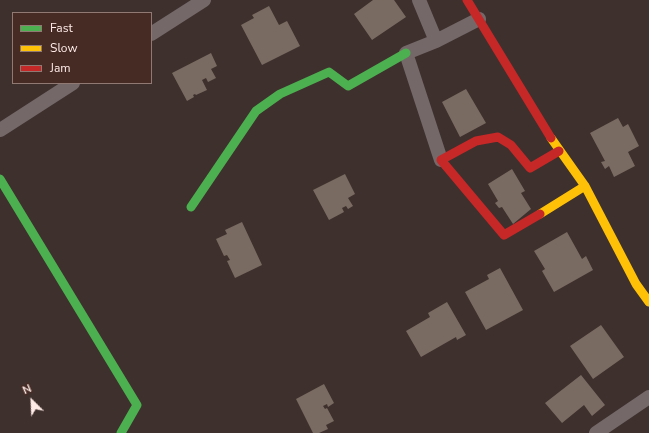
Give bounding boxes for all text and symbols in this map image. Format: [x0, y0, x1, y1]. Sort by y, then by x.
legend [12, 12, 152, 84]
text: Fast [50, 20, 73, 36]
text: Slow [50, 40, 78, 56]
text: Jam [50, 60, 71, 76]
north arrow [12, 381, 52, 421]
text: N [20, 381, 34, 398]

